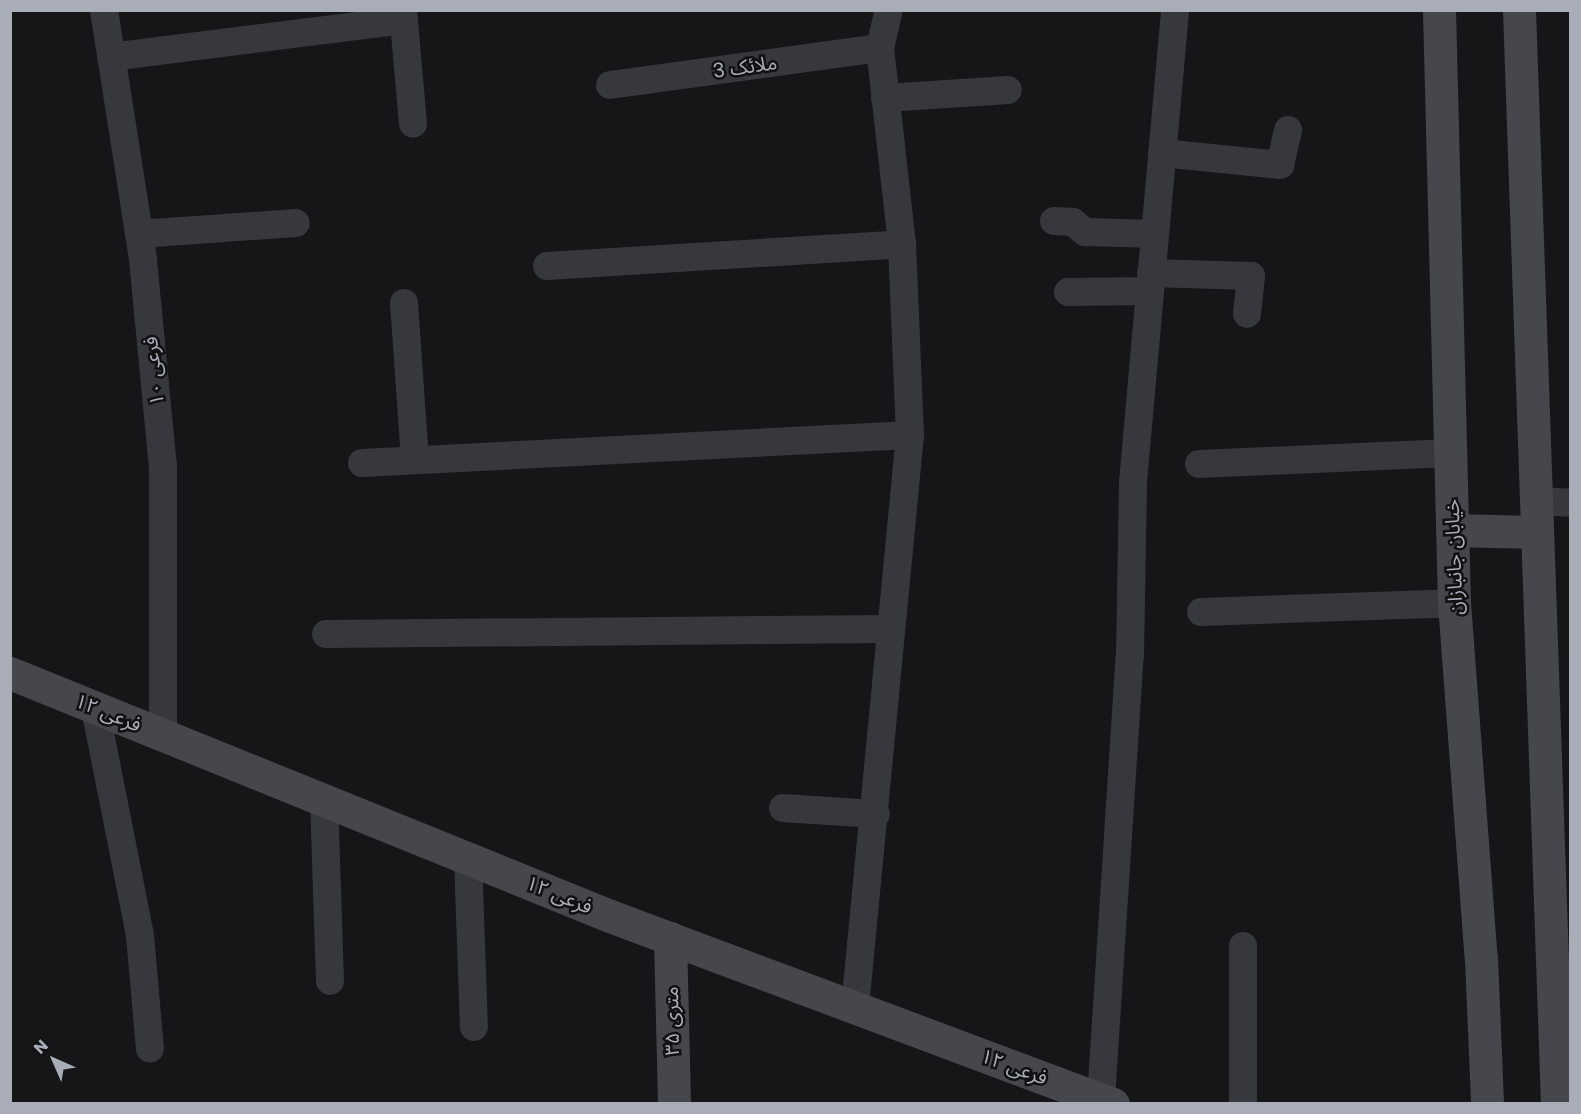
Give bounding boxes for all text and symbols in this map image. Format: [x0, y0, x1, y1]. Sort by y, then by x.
street label: ملائک 3 [711, 51, 779, 83]
street label: فرعی ۱۰ [138, 335, 170, 407]
street label: خیابان جانبازان [1440, 498, 1468, 616]
street label: فرعی ۱۲ [71, 689, 145, 737]
street label: فرعی ۱۲ [522, 871, 596, 919]
street label: ۳۵ متری [659, 986, 685, 1056]
north arrow [24, 1030, 84, 1090]
text: N [29, 1035, 53, 1059]
street label: فرعی ۱۲ [977, 1044, 1051, 1090]

